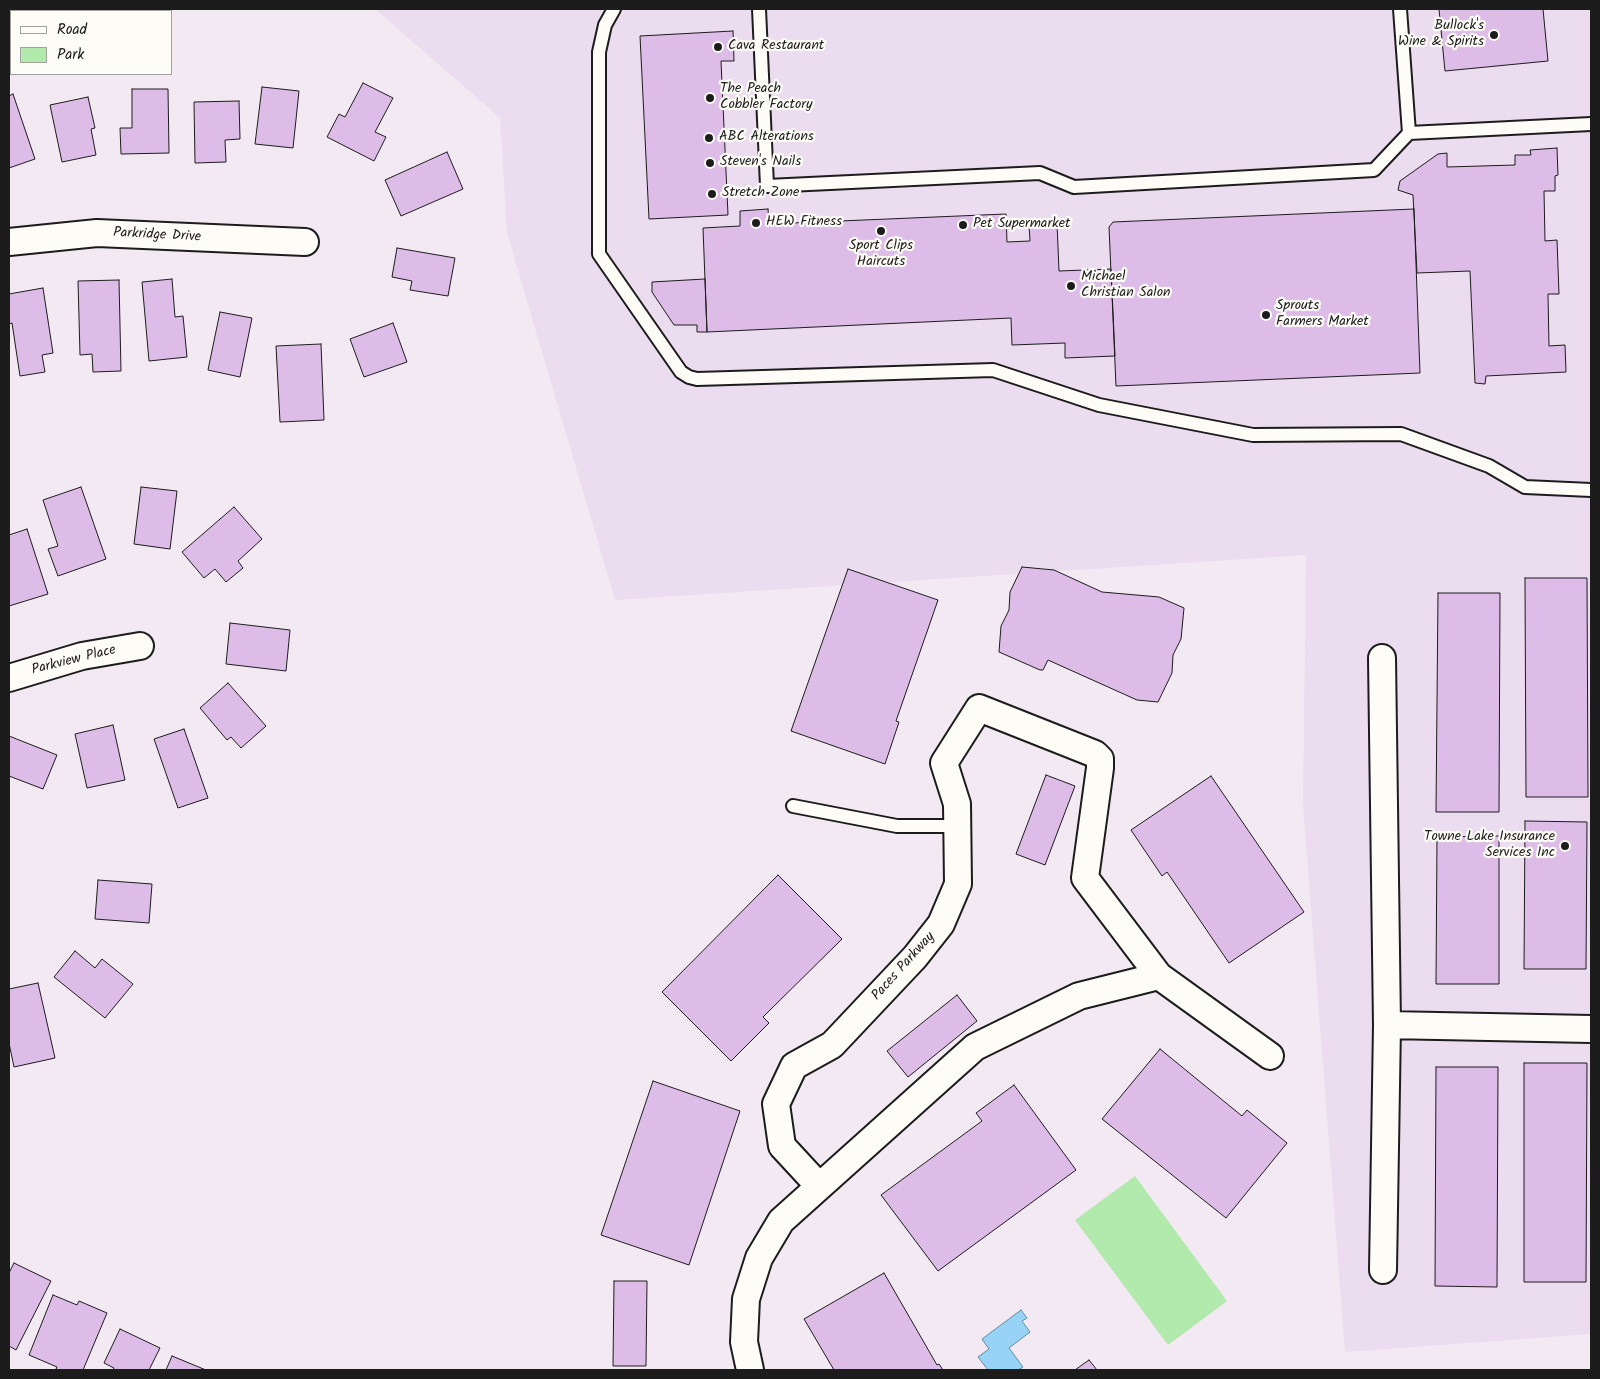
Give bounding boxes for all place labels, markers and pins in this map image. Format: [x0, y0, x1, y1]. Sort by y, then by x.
place label: Bullock's Wine & Spirits [1398, 19, 1484, 52]
marker: Bullock's Wine & Spirits [1488, 29, 1500, 41]
place label: Cava Restaurant [728, 39, 824, 55]
marker: Cava Restaurant [712, 41, 724, 53]
place label: The Peach Cobbler Factory [720, 82, 812, 114]
marker: The Peach Cobbler Factory [704, 92, 716, 104]
place label: ABC Alterations [719, 130, 814, 146]
marker: ABC Alterations [703, 132, 715, 144]
place label: Steven's Nails [720, 155, 801, 171]
marker: Steven's Nails [704, 157, 716, 169]
place label: Stretch Zone [722, 186, 799, 202]
marker: Stretch Zone [706, 188, 718, 200]
place label: HEW Fitness [766, 215, 842, 231]
marker: HEW Fitness [750, 217, 762, 229]
place label: Pet Supermarket [973, 217, 1070, 233]
marker: Pet Supermarket [957, 219, 969, 231]
marker: Sport Clips Haircuts [875, 225, 887, 237]
place label: Sport Clips Haircuts [849, 239, 913, 272]
place label: Michael Christian Salon [1081, 270, 1170, 302]
marker: Michael Christian Salon [1065, 280, 1077, 292]
place label: Sprouts Farmers Market [1276, 299, 1369, 332]
marker: Sprouts Farmers Market [1260, 309, 1272, 321]
place label: Towne Lake Insurance Services Inc [1424, 830, 1555, 862]
marker: Towne Lake Insurance Services Inc [1559, 840, 1571, 852]

